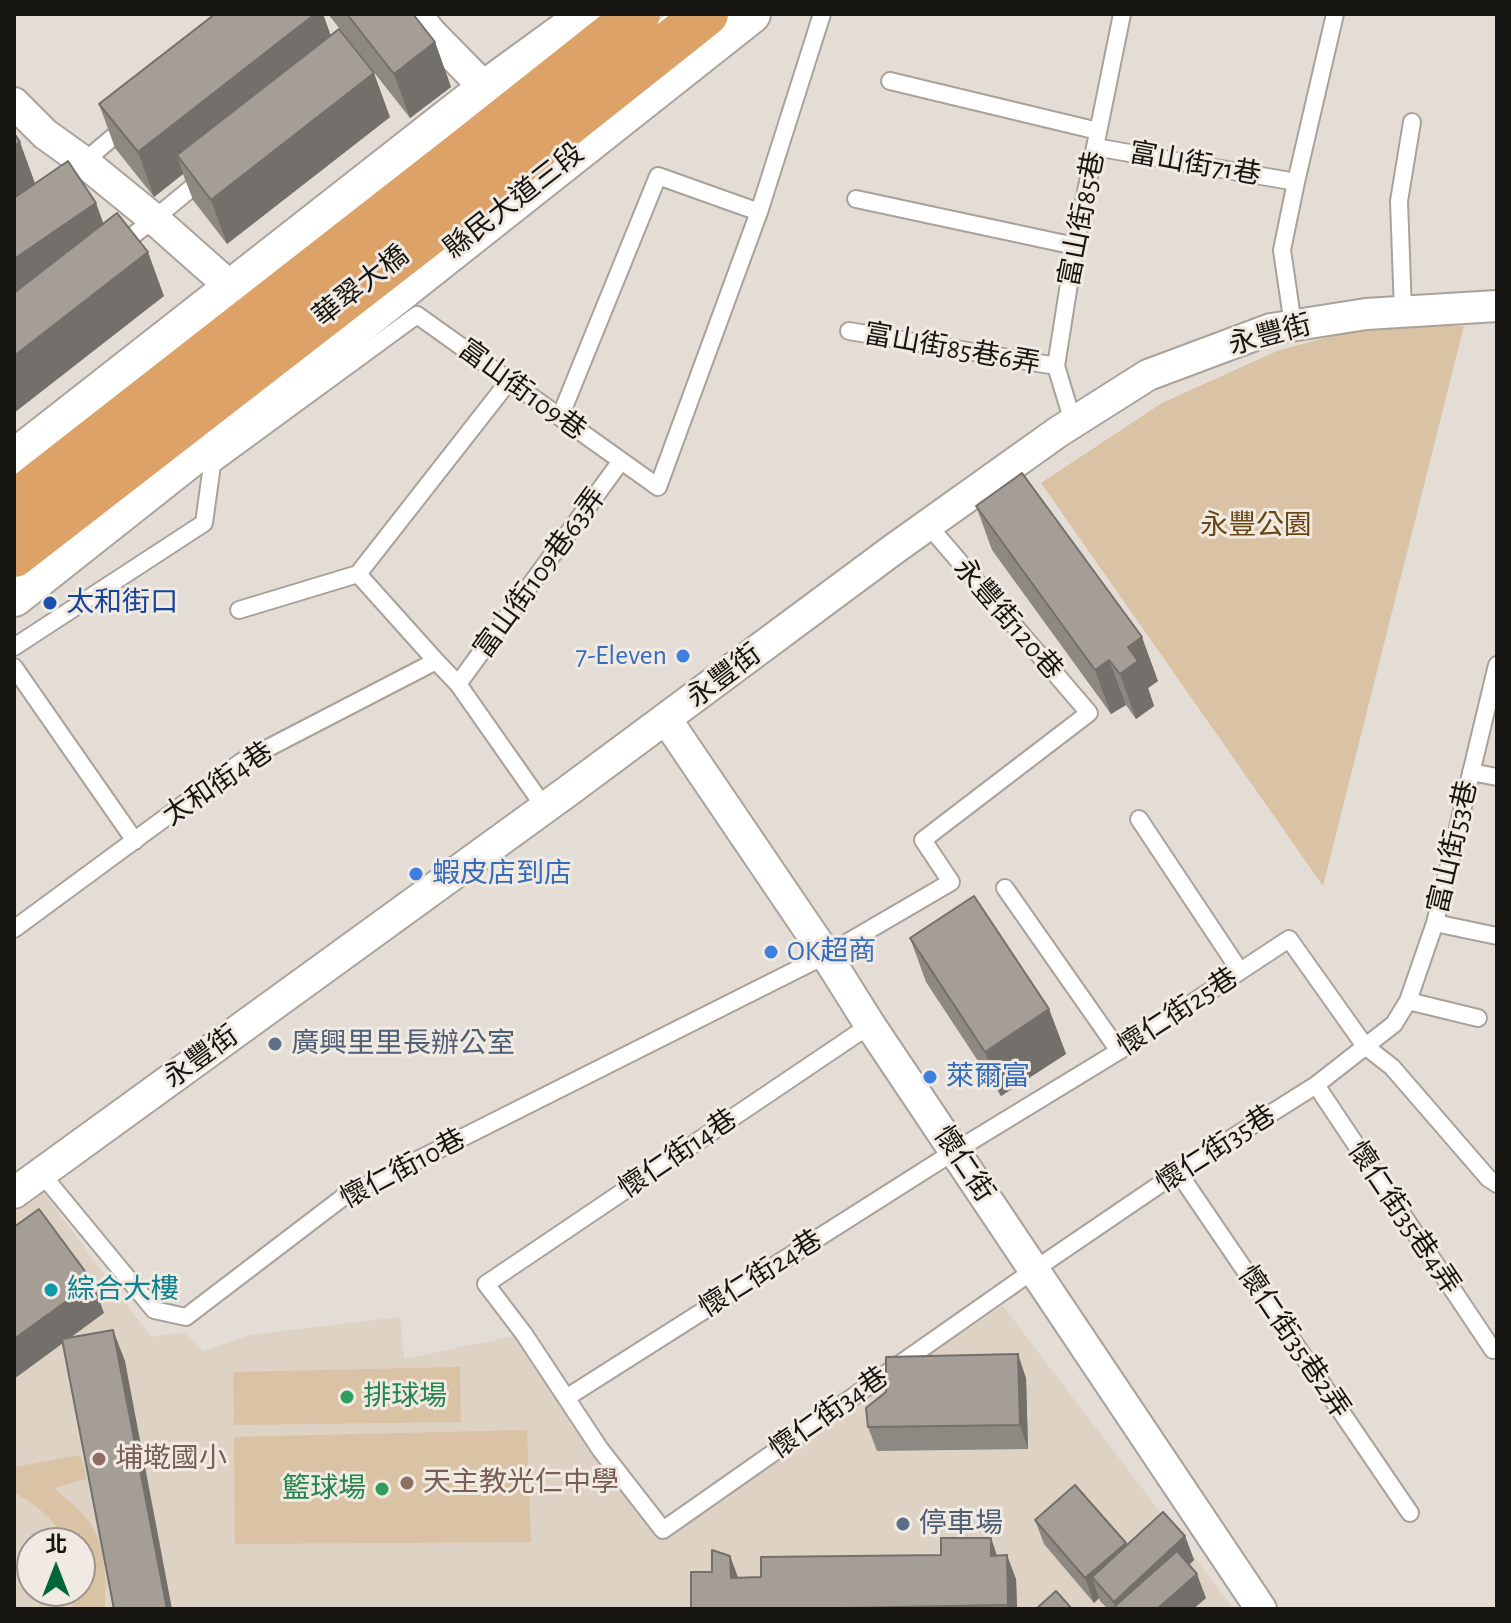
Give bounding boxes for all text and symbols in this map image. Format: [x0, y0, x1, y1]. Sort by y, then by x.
street label: 縣民大道三段 [437, 136, 591, 266]
street label: 富山街71巷 [1126, 136, 1264, 192]
street label: 富山街85巷 [1052, 149, 1112, 289]
street label: 華翠大橋 [307, 238, 415, 334]
street label: 永豐街 [1225, 308, 1315, 362]
street label: 富山街85巷6弄 [861, 317, 1043, 381]
street label: 富山街109巷 [452, 332, 592, 448]
street label: 富山街109巷63弄 [467, 481, 613, 665]
park label: 永豐公園 [1200, 509, 1312, 543]
street label: 永豐街120巷 [946, 552, 1070, 686]
place label: 太和街口 [66, 586, 178, 620]
marker: 太和街口 [41, 594, 59, 612]
street label: 永豐街 [680, 637, 768, 715]
place label: 7-Eleven [575, 639, 667, 673]
marker: 7-Eleven [674, 647, 692, 665]
street label: 太和街4巷 [157, 735, 279, 833]
street label: 富山街53巷 [1421, 777, 1485, 917]
place label: 蝦皮店到店 [432, 857, 572, 891]
marker: 蝦皮店到店 [407, 865, 425, 883]
place label: OK超商 [787, 935, 876, 969]
marker: OK超商 [762, 943, 780, 961]
street label: 懷仁街25巷 [1112, 961, 1244, 1063]
street label: 永豐街 [157, 1019, 245, 1095]
place label: 廣興里里長辦公室 [291, 1027, 515, 1061]
marker: 廣興里里長辦公室 [266, 1035, 284, 1053]
place label: 萊爾富 [946, 1060, 1030, 1094]
marker: 萊爾富 [921, 1068, 939, 1086]
street label: 懷仁街35巷 [1150, 1098, 1282, 1200]
street label: 懷仁街14巷 [613, 1102, 743, 1206]
street label: 懷仁街 [927, 1120, 1001, 1208]
street label: 懷仁街10巷 [335, 1122, 471, 1216]
street label: 懷仁街35巷4弄 [1341, 1135, 1467, 1301]
street label: 懷仁街24巷 [693, 1223, 829, 1325]
street label: 懷仁街35巷2弄 [1231, 1260, 1357, 1424]
place label: 綜合大樓 [67, 1273, 179, 1307]
marker: 綜合大樓 [42, 1281, 60, 1299]
street label: 懷仁街34巷 [763, 1360, 895, 1466]
place label: 排球場 [363, 1380, 447, 1414]
marker: 排球場 [338, 1388, 356, 1406]
place label: 埔墘國小 [115, 1442, 227, 1476]
marker: 埔墘國小 [90, 1450, 108, 1468]
place label: 天主教光仁中學 [423, 1466, 619, 1500]
place label: 籃球場 [282, 1472, 366, 1506]
marker: 天主教光仁中學 [398, 1474, 416, 1492]
marker: 籃球場 [373, 1480, 391, 1498]
place label: 停車場 [919, 1507, 1003, 1541]
marker: 停車場 [894, 1515, 912, 1533]
north arrow [16, 1527, 96, 1607]
text: 北 [45, 1534, 67, 1556]

